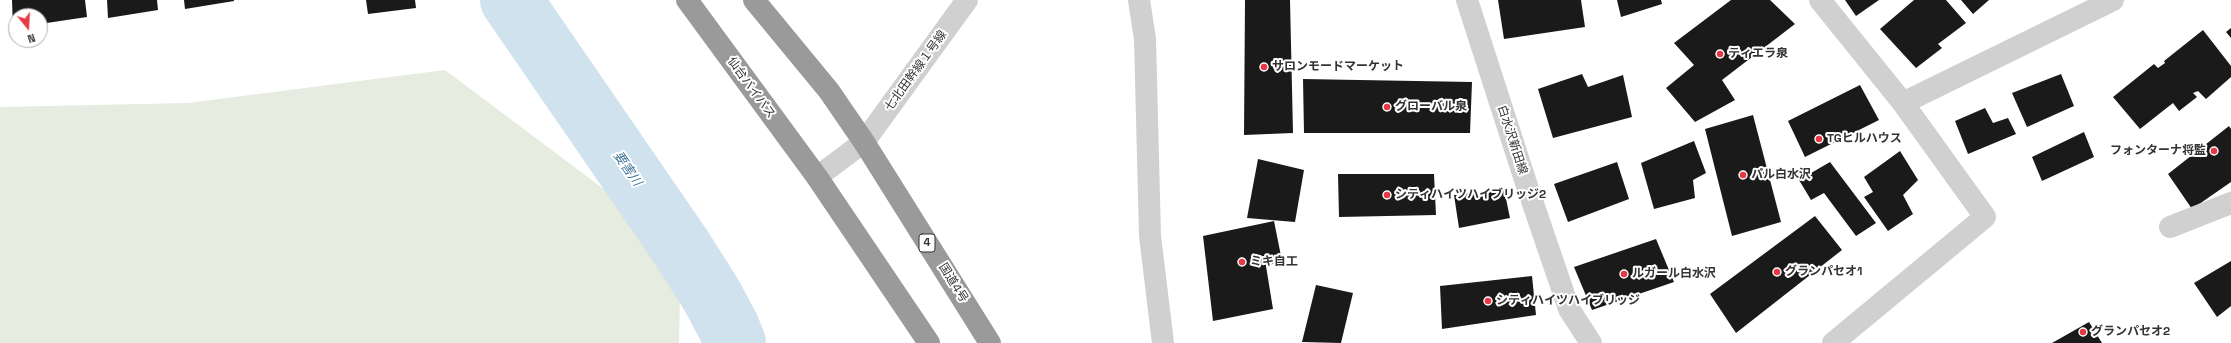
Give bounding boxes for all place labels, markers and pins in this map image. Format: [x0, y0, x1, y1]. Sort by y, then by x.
place label: ティエラ泉 [1728, 47, 1788, 61]
marker: ティエラ泉 [1715, 49, 1725, 59]
place label: サロンモードマーケット [1272, 60, 1404, 74]
marker: サロンモードマーケット [1259, 62, 1269, 72]
place label: グローバル泉 [1395, 100, 1467, 114]
marker: グローバル泉 [1382, 102, 1392, 112]
place label: TGヒルハウス [1827, 132, 1902, 146]
marker: TGヒルハウス [1814, 134, 1824, 144]
place label: フォンターナ将監 [2110, 144, 2206, 158]
marker: フォンターナ将監 [2209, 146, 2219, 156]
place label: パル白水沢 [1751, 168, 1811, 182]
marker: パル白水沢 [1738, 170, 1748, 180]
place label: シティハイツハイブリッジ2 [1395, 188, 1546, 202]
marker: シティハイツハイブリッジ2 [1382, 190, 1392, 200]
place label: ミキ自工 [1250, 255, 1298, 269]
marker: ミキ自工 [1237, 257, 1247, 267]
place label: グランパセオ1 [1785, 265, 1862, 279]
place label: ルガール白水沢 [1632, 267, 1716, 281]
marker: グランパセオ1 [1772, 267, 1782, 277]
marker: ルガール白水沢 [1619, 269, 1629, 279]
place label: シティハイツハイブリッジ [1496, 294, 1640, 308]
marker: シティハイツハイブリッジ [1483, 296, 1493, 306]
place label: グランパセオ2 [2091, 325, 2170, 339]
marker: グランパセオ2 [2078, 327, 2088, 337]

